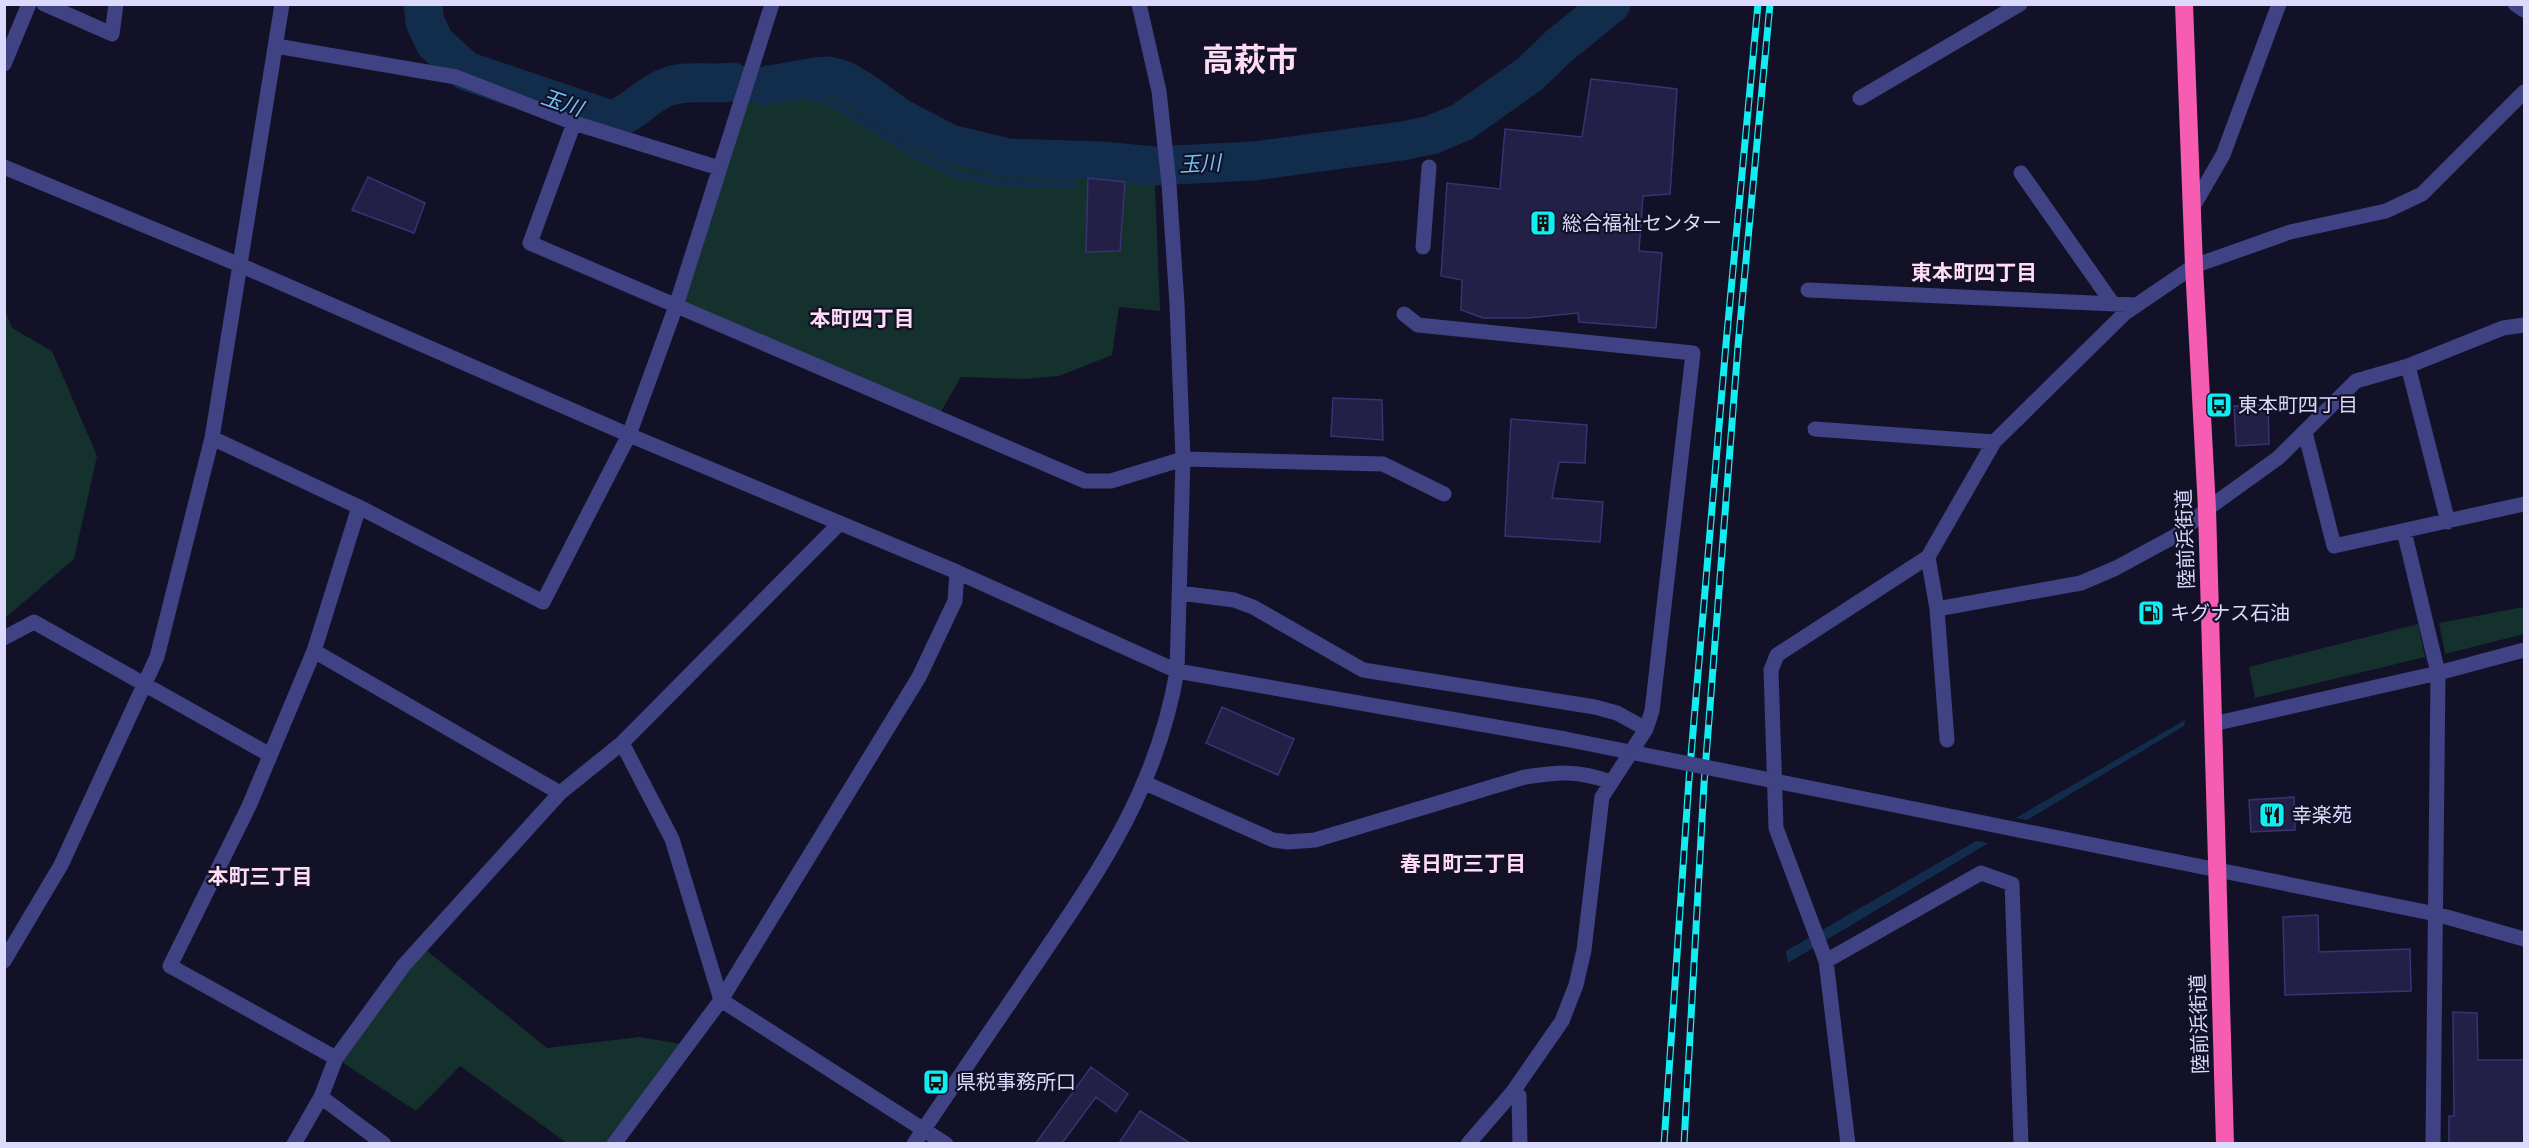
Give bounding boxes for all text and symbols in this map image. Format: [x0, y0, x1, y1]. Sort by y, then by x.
district label: 高萩市 [1202, 41, 1298, 78]
water label: 玉川 [538, 84, 588, 122]
water label: 玉川 [1178, 150, 1224, 177]
building icon: 総合福祉センター [1528, 208, 1558, 238]
place label: 総合福祉センター [1562, 211, 1722, 235]
district label: 東本町四丁目 [1911, 260, 2037, 285]
district label: 本町四丁目 [810, 306, 915, 331]
bus stop icon: 東本町四丁目 [2204, 390, 2234, 420]
place label: 東本町四丁目 [2238, 393, 2358, 417]
street label: 陸前浜街道 [2171, 489, 2199, 589]
fuel station icon: キグナス石油 [2136, 598, 2166, 628]
place label: キグナス石油 [2170, 601, 2290, 625]
restaurant icon: 幸楽苑 [2257, 800, 2287, 830]
place label: 幸楽苑 [2292, 803, 2352, 827]
district label: 春日町三丁目 [1400, 851, 1526, 876]
district label: 本町三丁目 [208, 864, 313, 889]
street label: 陸前浜街道 [2185, 974, 2213, 1074]
bus stop icon: 県税事務所口 [921, 1067, 951, 1097]
place label: 県税事務所口 [956, 1070, 1076, 1094]

